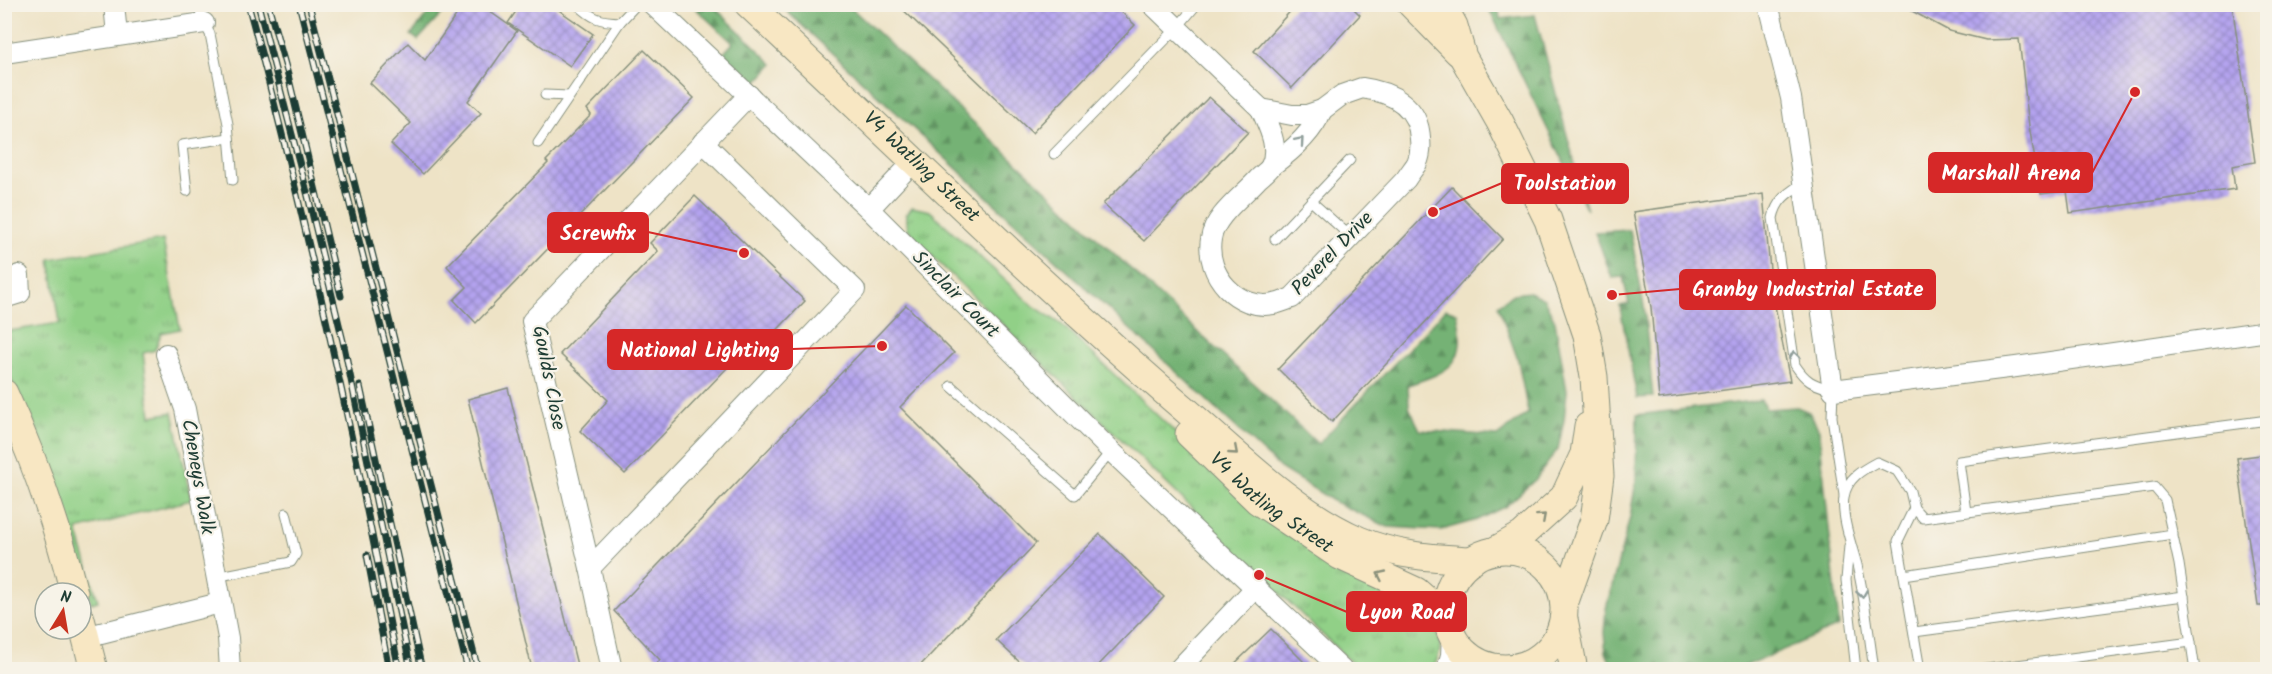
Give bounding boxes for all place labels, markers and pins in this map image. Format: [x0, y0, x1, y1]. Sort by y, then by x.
callout: Marshall Arena [1929, 153, 2092, 192]
callout: Toolstation [1502, 164, 1628, 203]
callout: Screwfix [548, 213, 648, 252]
callout: Granby Industrial Estate [1680, 270, 1935, 309]
callout: National Lighting [608, 330, 792, 369]
callout: Lyon Road [1347, 592, 1466, 631]

